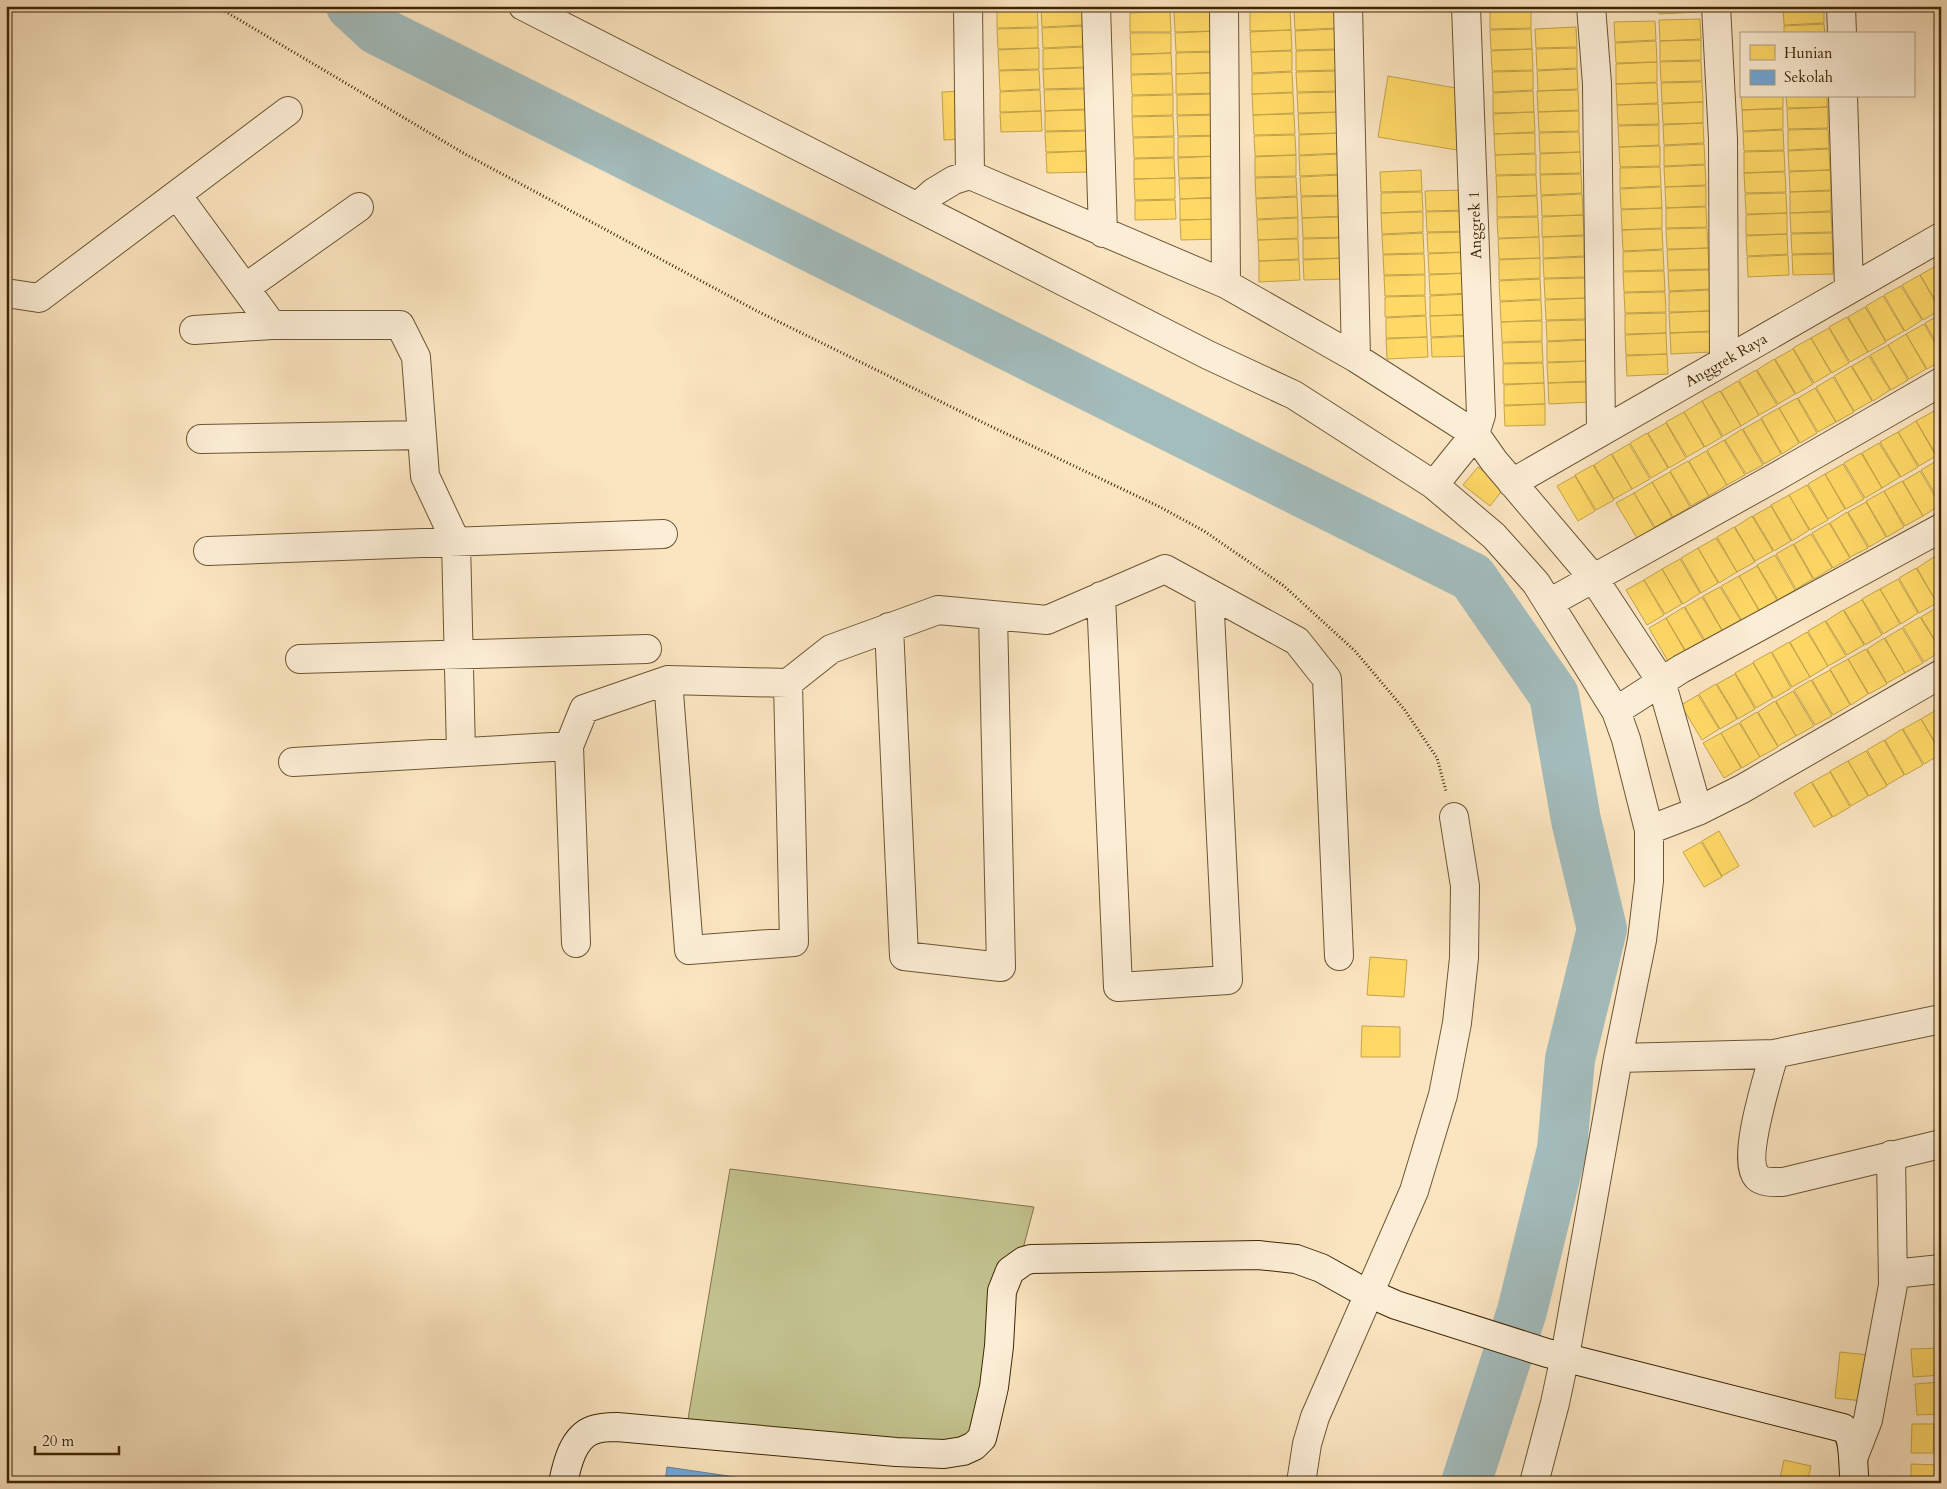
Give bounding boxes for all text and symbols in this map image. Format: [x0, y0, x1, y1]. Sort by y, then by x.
legend [1740, 32, 1914, 98]
text: Hunian [1784, 43, 1833, 63]
text: Sekolah [1784, 67, 1834, 87]
street label: Anggrek 1 [1464, 191, 1486, 259]
street label: Anggrek Raya [1681, 328, 1771, 392]
scale bar [35, 1424, 119, 1456]
text: 20 m [42, 1431, 74, 1451]

